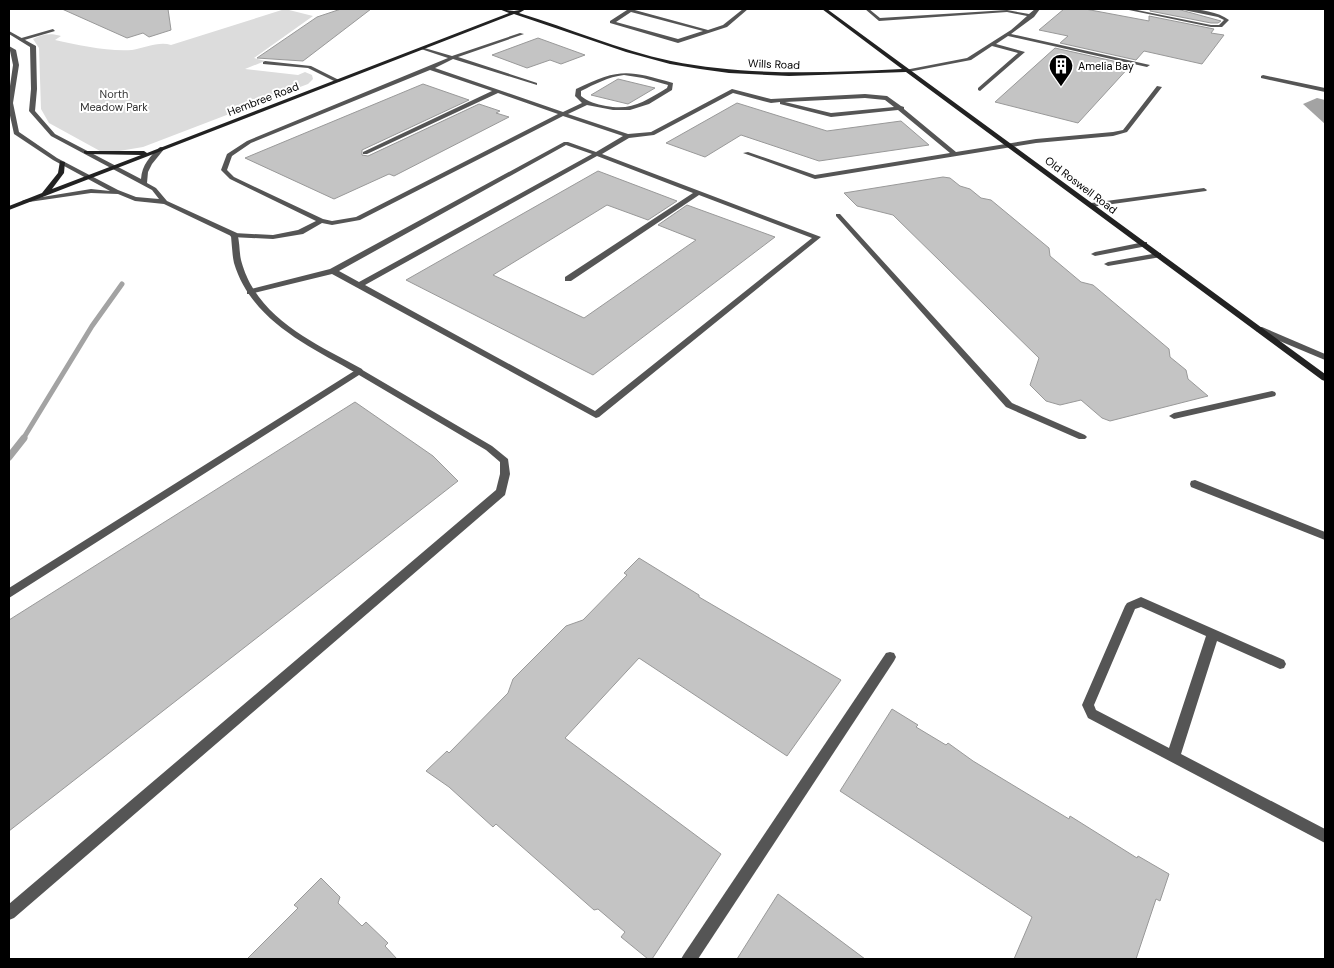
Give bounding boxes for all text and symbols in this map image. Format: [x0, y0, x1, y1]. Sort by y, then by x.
building icon: Amelia Bay [1048, 53, 1074, 87]
street label: Wills Road [748, 56, 800, 72]
place label: Amelia Bay [1078, 59, 1134, 73]
street label: Hembree Road [225, 79, 301, 119]
park label: North Meadow Park [80, 87, 148, 114]
street label: Old Roswell Road [1042, 153, 1120, 217]

